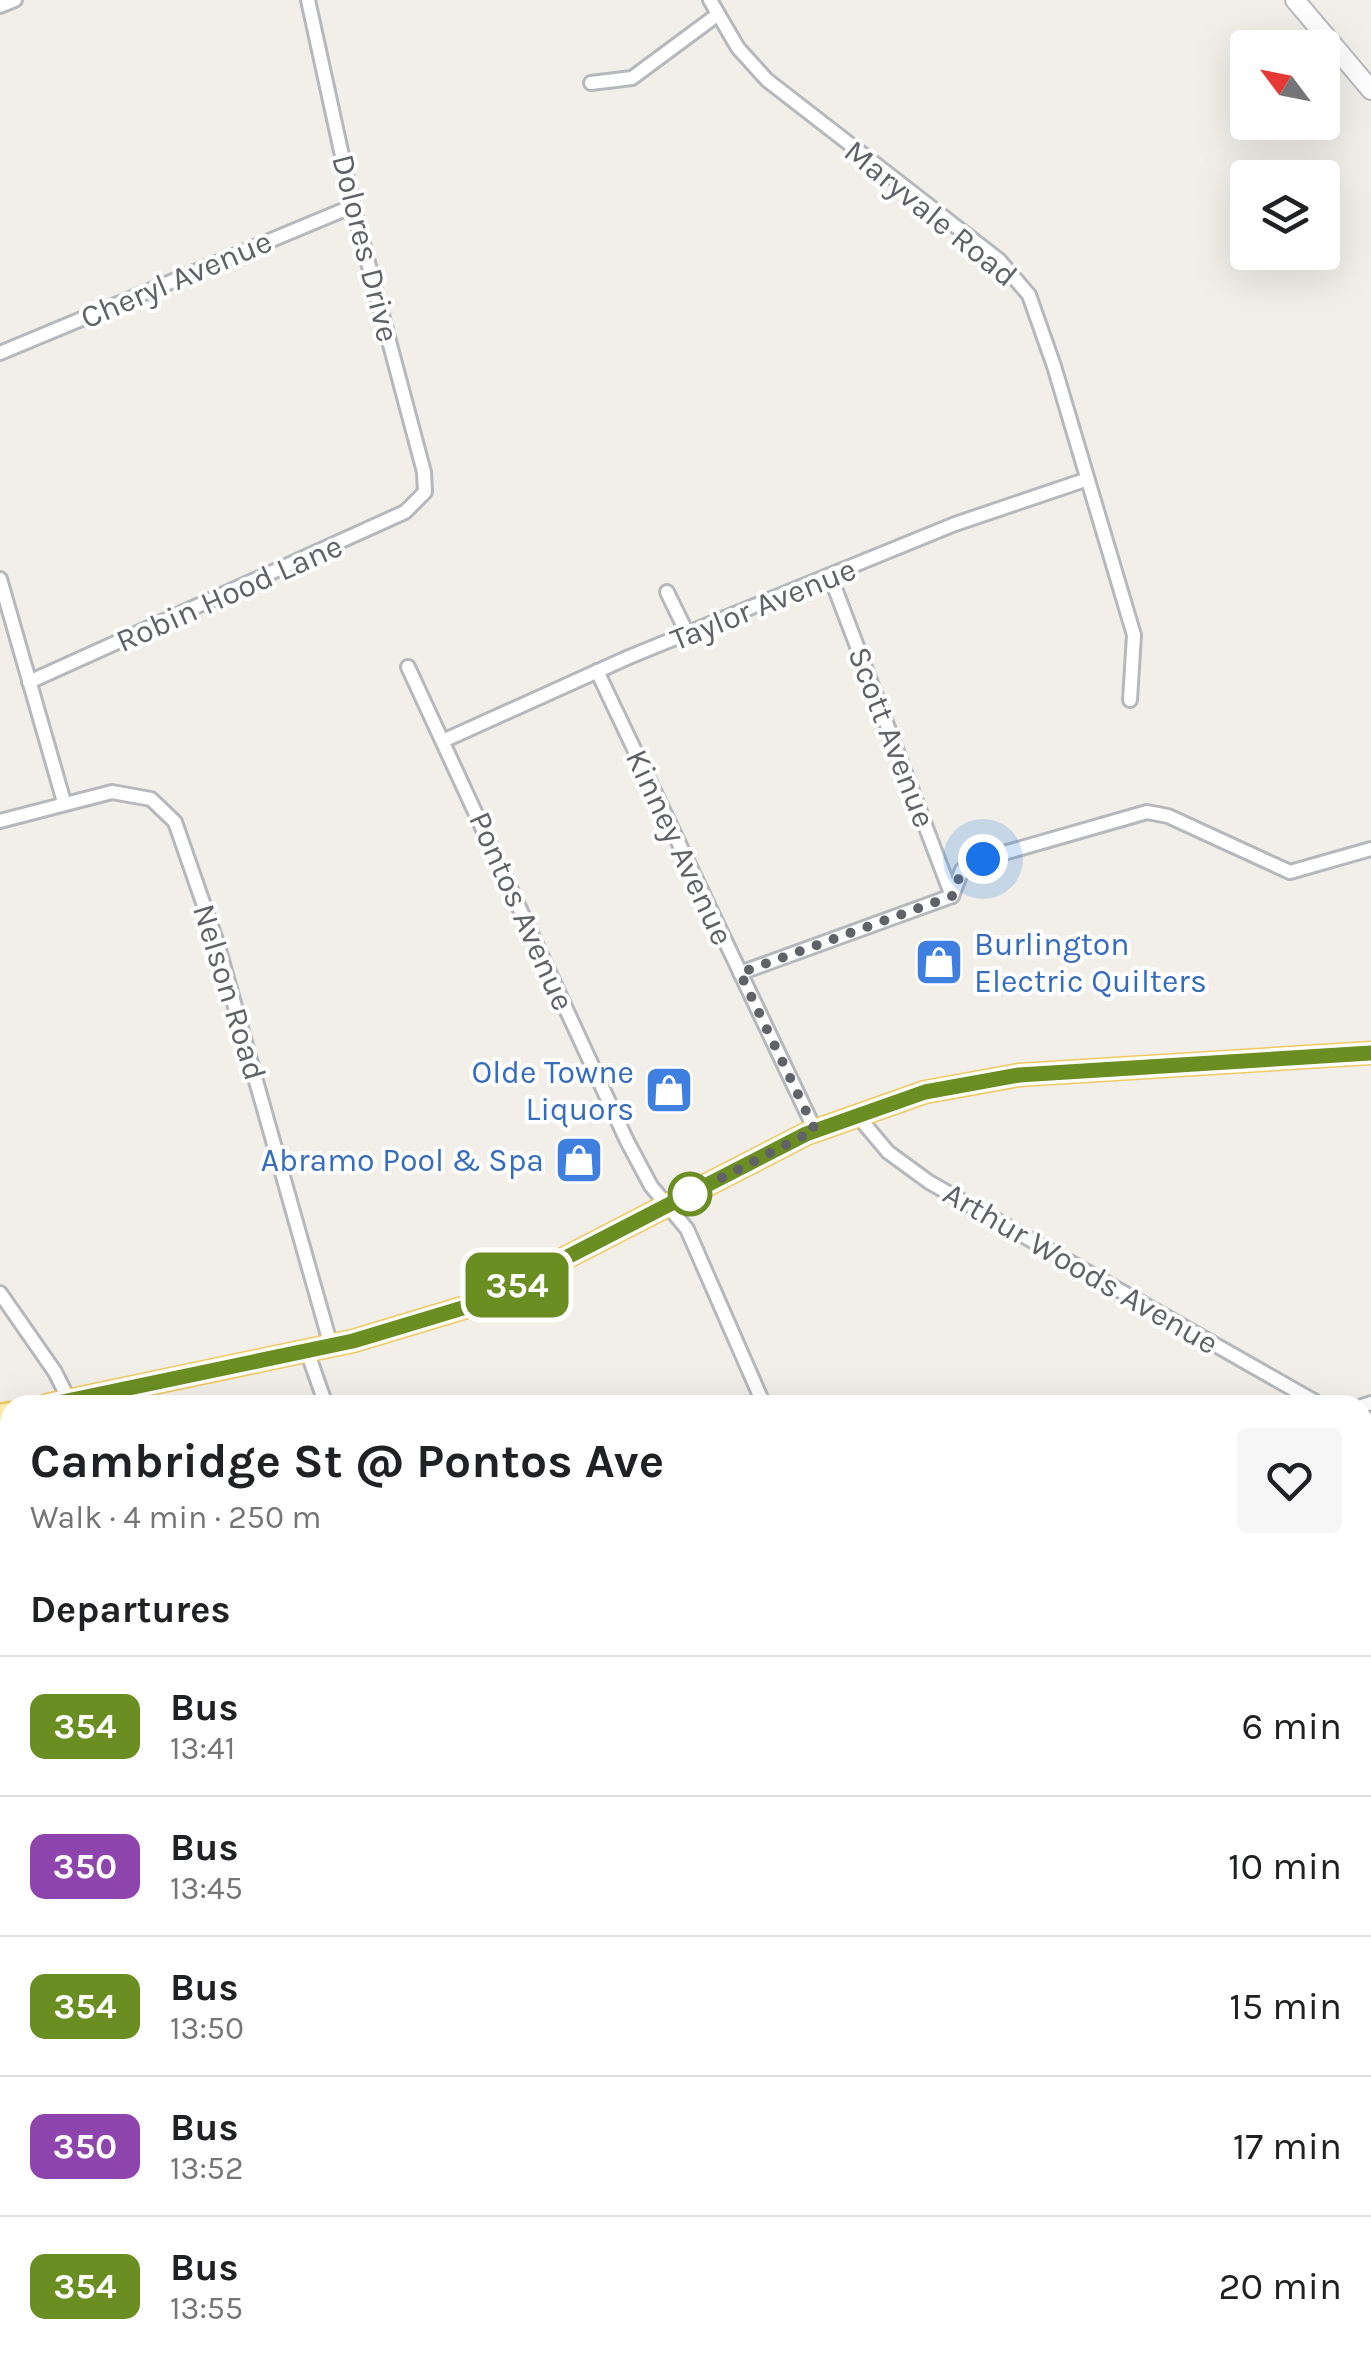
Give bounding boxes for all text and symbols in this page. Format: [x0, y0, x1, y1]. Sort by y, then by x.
north arrow [1230, 30, 1340, 140]
map controls [1230, 30, 1340, 270]
street label: Maryvale Road [837, 132, 1025, 294]
street label: Dolores Drive [324, 150, 407, 346]
button: layers [1230, 160, 1340, 270]
street label: Cheryl Avenue [75, 223, 277, 336]
street label: Robin Hood Lane [110, 527, 348, 660]
street label: Taylor Avenue [665, 550, 861, 658]
street label: Scott Avenue [840, 642, 943, 833]
street label: Kinney Avenue [618, 743, 741, 951]
street label: Pontos Avenue [461, 806, 582, 1016]
your location [958, 834, 1008, 884]
street label: Nelson Road [185, 900, 274, 1085]
place label: Burlington Electric Quilters [974, 926, 1207, 1000]
shop icon: Burlington Electric Quilters [913, 936, 965, 988]
place label: Olde Towne Liquors [471, 1054, 634, 1128]
shop icon: Olde Towne Liquors [643, 1064, 695, 1116]
shop icon: Abramo Pool & Spa [553, 1134, 605, 1186]
place label: Abramo Pool & Spa [261, 1142, 544, 1179]
unlabelled marker [669, 1173, 711, 1215]
street label: Arthur Woods Avenue [937, 1175, 1225, 1362]
line badge: 354 [460, 1252, 574, 1318]
text: 354 [486, 1265, 548, 1306]
button: heart [1237, 1428, 1342, 1533]
text: Cambridge St @ Pontos Ave [30, 1433, 664, 1489]
text: Walk · 4 min · 250 m [30, 1499, 321, 1536]
text: Departures [30, 1587, 230, 1632]
text: Bus [170, 1685, 239, 1730]
text: 6 min [1241, 1704, 1342, 1749]
text: 354 [54, 1706, 116, 1747]
text: 13:41 [170, 1730, 235, 1767]
text: Bus [170, 1825, 239, 1870]
text: 10 min [1228, 1844, 1342, 1889]
text: 350 [53, 1846, 117, 1887]
text: 13:45 [170, 1870, 243, 1907]
text: Bus [170, 1965, 239, 2010]
text: 15 min [1229, 1984, 1342, 2029]
text: 354 [54, 1986, 116, 2027]
text: 13:50 [170, 2010, 244, 2047]
text: Bus [170, 2105, 239, 2150]
text: 17 min [1233, 2124, 1342, 2169]
text: 350 [53, 2126, 117, 2167]
text: 13:52 [170, 2150, 243, 2187]
text: Bus [170, 2245, 239, 2290]
text: 20 min [1219, 2264, 1342, 2309]
text: 354 [54, 2266, 116, 2307]
text: 13:55 [170, 2290, 243, 2327]

